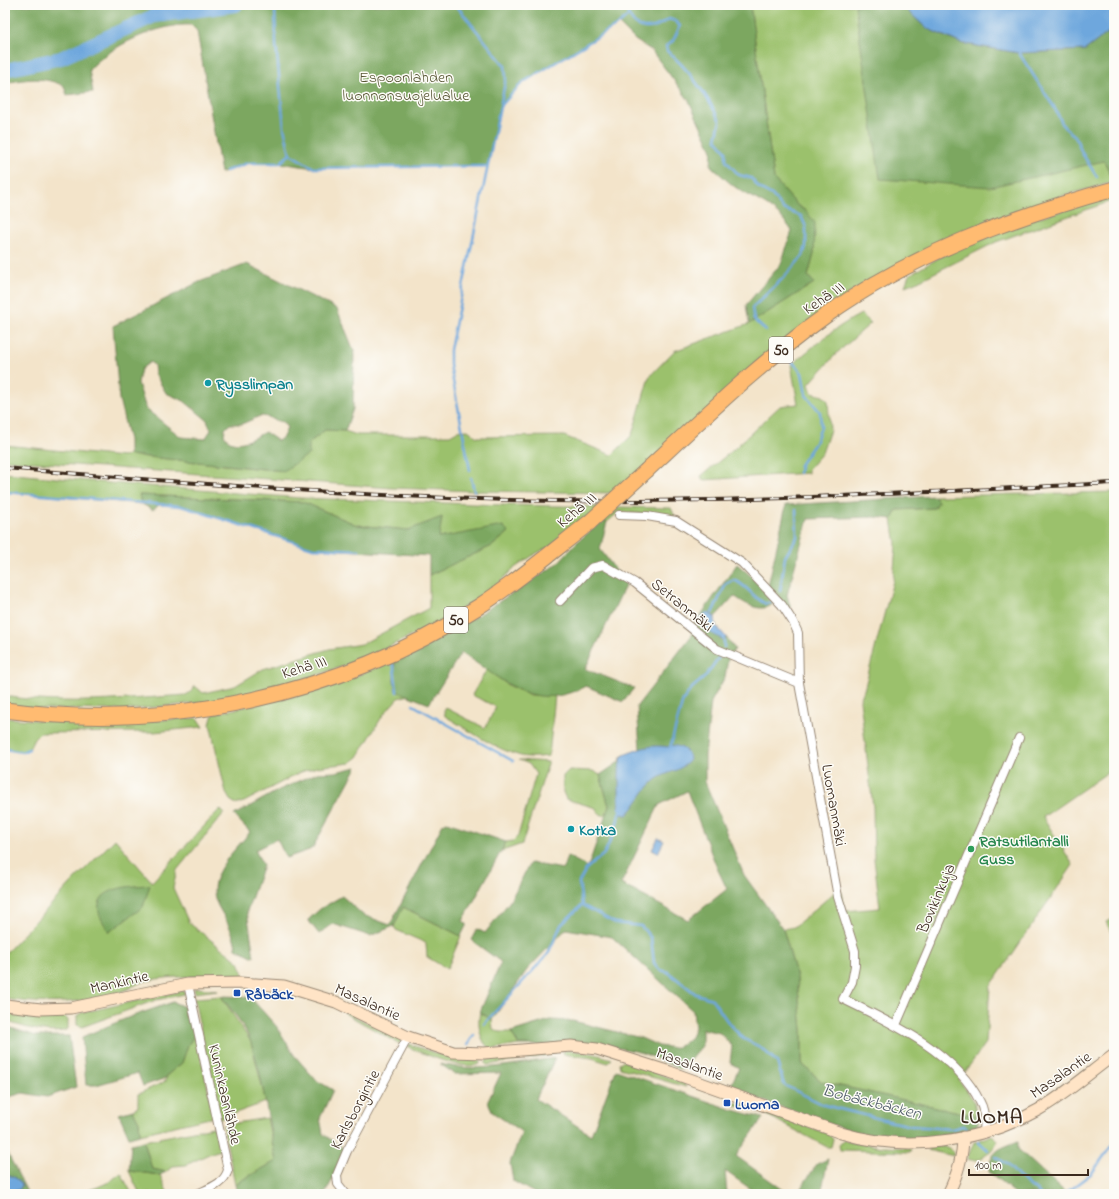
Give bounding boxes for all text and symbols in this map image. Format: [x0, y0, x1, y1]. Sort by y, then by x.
park label: Espoonlahden luonnonsuojelualue [342, 66, 470, 108]
street label: Kehä III [798, 276, 850, 321]
road number: 50 [769, 337, 793, 363]
place label: Rysslimpan [215, 373, 293, 398]
marker: Rysslimpan [203, 378, 213, 388]
street label: Kehä III [552, 487, 603, 534]
street label: Setranmäki [645, 573, 718, 638]
road number: 50 [444, 607, 468, 633]
street label: Kehä III [279, 650, 330, 686]
street label: Luomanmäki [814, 763, 852, 848]
place label: Kotka [579, 819, 616, 843]
marker: Kotka [566, 824, 576, 834]
place label: Ratsutilantalli Guss [978, 830, 1069, 872]
marker: Ratsutilantalli Guss [966, 844, 976, 854]
street label: Bovikinkuja [911, 860, 962, 938]
street label: Mankintie [88, 964, 152, 1001]
street label: Masalantie [330, 978, 405, 1028]
place label: Råbäck [244, 983, 294, 1007]
marker: Råbäck [232, 988, 242, 998]
street label: Kuninkaanlähde [201, 1042, 247, 1148]
street label: Masalantie [652, 1042, 727, 1088]
street label: Masalantie [1026, 1045, 1097, 1105]
street label: Karlsborgintie [325, 1065, 387, 1154]
water label: Bobäckbäcken [820, 1078, 924, 1127]
place label: Luoma [735, 1093, 780, 1117]
marker: Luoma [722, 1098, 732, 1108]
district label: LUOMA [961, 1104, 1023, 1133]
scale bar [969, 1151, 1088, 1177]
text: 100 m [975, 1157, 1002, 1175]

